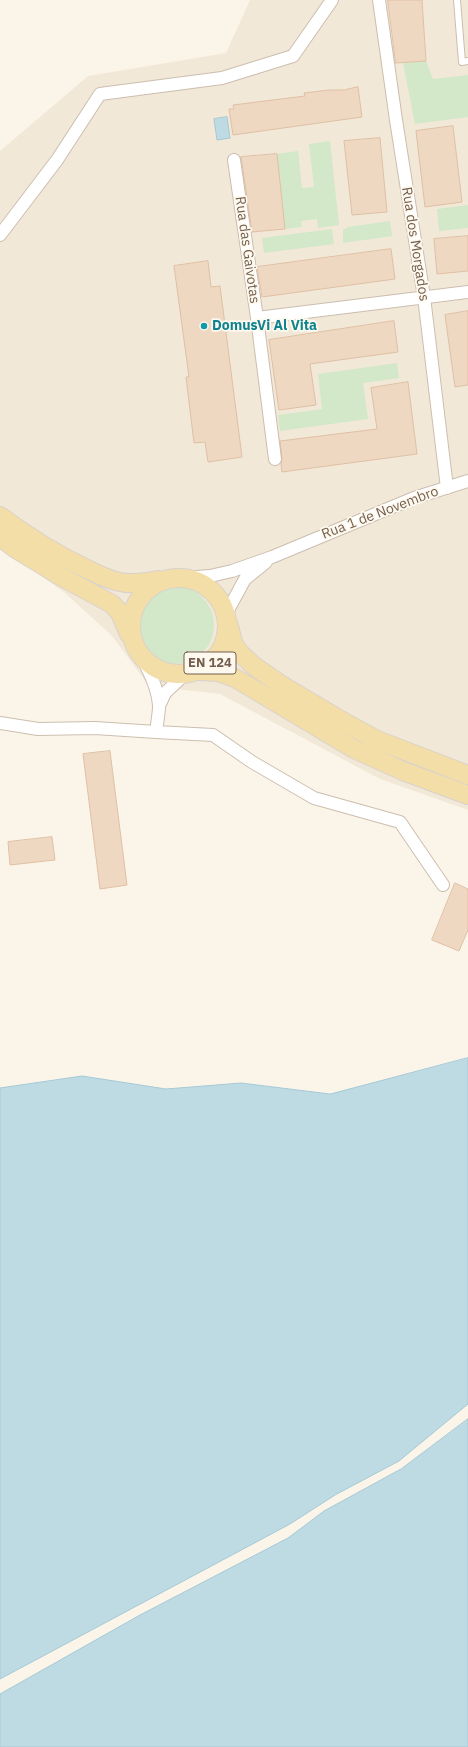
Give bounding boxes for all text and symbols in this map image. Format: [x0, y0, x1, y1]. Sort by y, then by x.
street label: Rua dos Morgados [398, 186, 432, 302]
street label: Rua das Gaivotas [231, 195, 263, 305]
place label: DomusVi Al Vita [212, 318, 317, 334]
marker: DomusVi Al Vita [199, 321, 209, 331]
street label: Rua 1 de Novembro [319, 483, 441, 543]
road number: EN 124 [184, 652, 236, 674]

